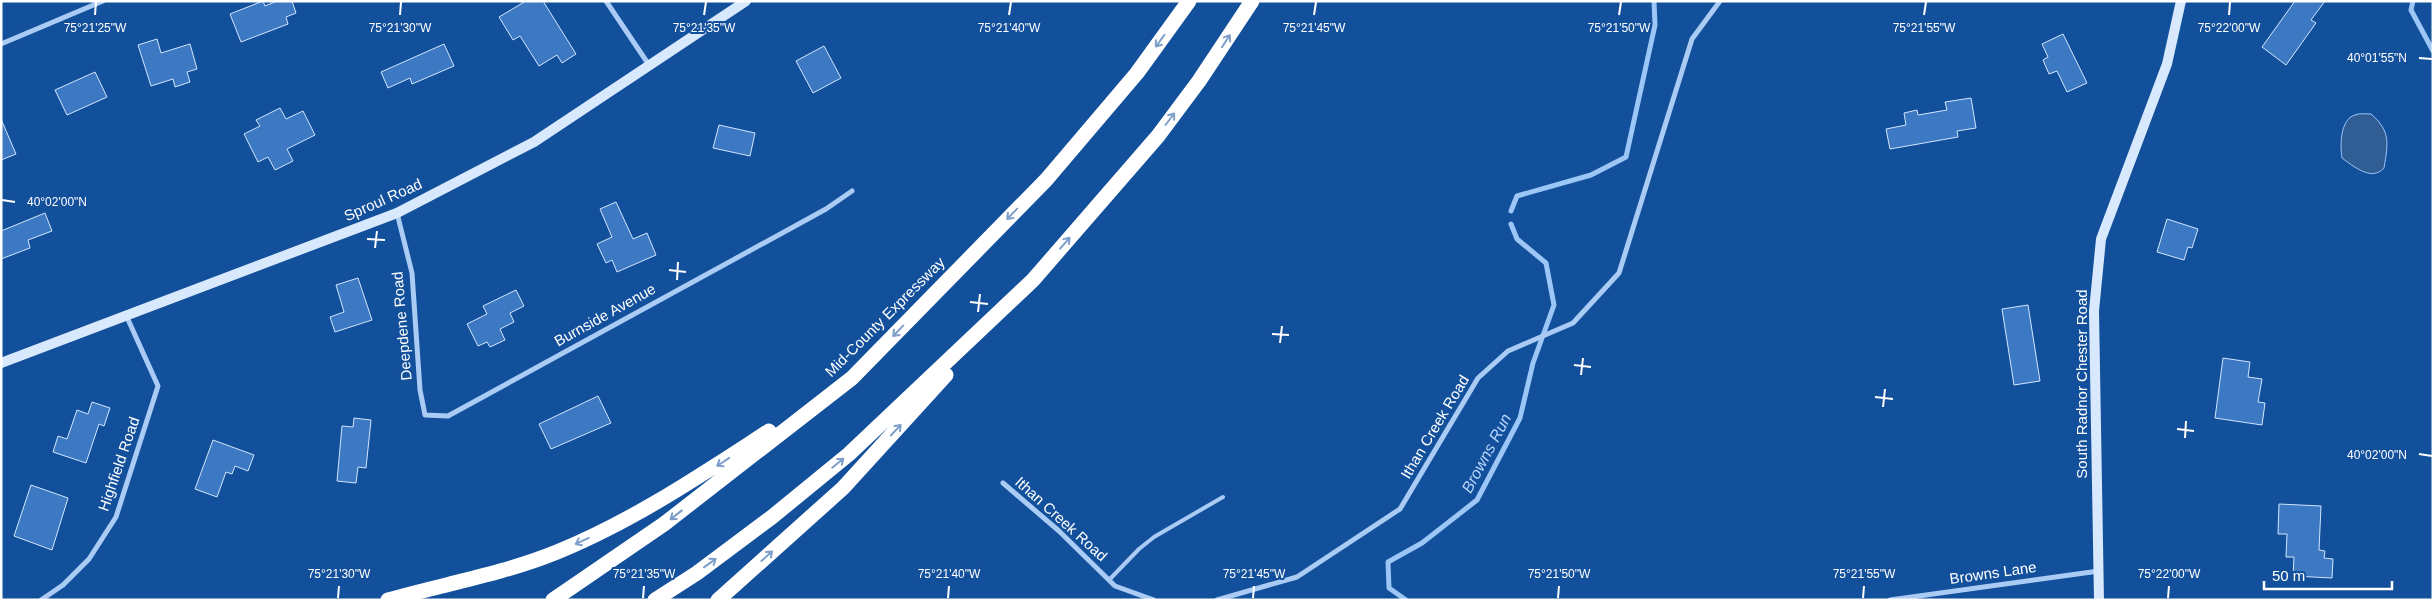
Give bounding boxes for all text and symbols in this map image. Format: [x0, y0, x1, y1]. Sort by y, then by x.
text: 75°21'25"W [64, 21, 127, 35]
text: 75°21'30"W [369, 21, 432, 35]
text: 75°21'35"W [673, 21, 736, 35]
text: 75°21'40"W [978, 21, 1041, 35]
text: 75°21'45"W [1283, 21, 1346, 35]
text: 75°21'50"W [1588, 21, 1651, 35]
text: 75°21'55"W [1893, 21, 1956, 35]
text: 75°22'00"W [2198, 21, 2261, 35]
one-way arrow [1155, 34, 1165, 48]
one-way arrow [1220, 34, 1231, 48]
text: 40°01'55"N [2347, 51, 2407, 65]
one-way arrow [1165, 113, 1176, 126]
street label: Sproul Road [341, 175, 424, 224]
text: 40°02'00"N [27, 195, 87, 209]
one-way arrow [1006, 208, 1018, 220]
one-way arrow [1059, 237, 1071, 250]
street label: Mid-County Expressway [821, 253, 948, 380]
street label: Deepdene Road [388, 271, 415, 381]
street label: Burnside Avenue [551, 280, 658, 349]
street label: South Radnor Chester Road [2073, 289, 2090, 479]
one-way arrow [892, 324, 904, 337]
street label: Ithan Creek Road [1397, 372, 1472, 482]
water label: Browns Run [1458, 411, 1514, 496]
street label: Highfield Road [94, 415, 143, 513]
one-way arrow [890, 424, 902, 437]
text: 40°02'00"N [2347, 448, 2407, 462]
one-way arrow [717, 457, 731, 467]
one-way arrow [831, 458, 844, 469]
street label: Ithan Creek Road [1012, 473, 1111, 564]
one-way arrow [670, 510, 683, 521]
one-way arrow [575, 537, 590, 546]
one-way arrow [761, 550, 774, 561]
one-way arrow [703, 558, 717, 568]
street label: Browns Lane [1948, 558, 2037, 587]
scale bar [2264, 558, 2392, 590]
text: 75°21'30"W [308, 567, 371, 581]
text: 75°21'35"W [613, 567, 676, 581]
text: 75°21'40"W [918, 567, 981, 581]
text: 75°21'45"W [1223, 567, 1286, 581]
text: 75°21'50"W [1528, 567, 1591, 581]
text: 75°21'55"W [1833, 567, 1896, 581]
text: 75°22'00"W [2138, 567, 2201, 581]
text: 50 m [2272, 567, 2305, 584]

